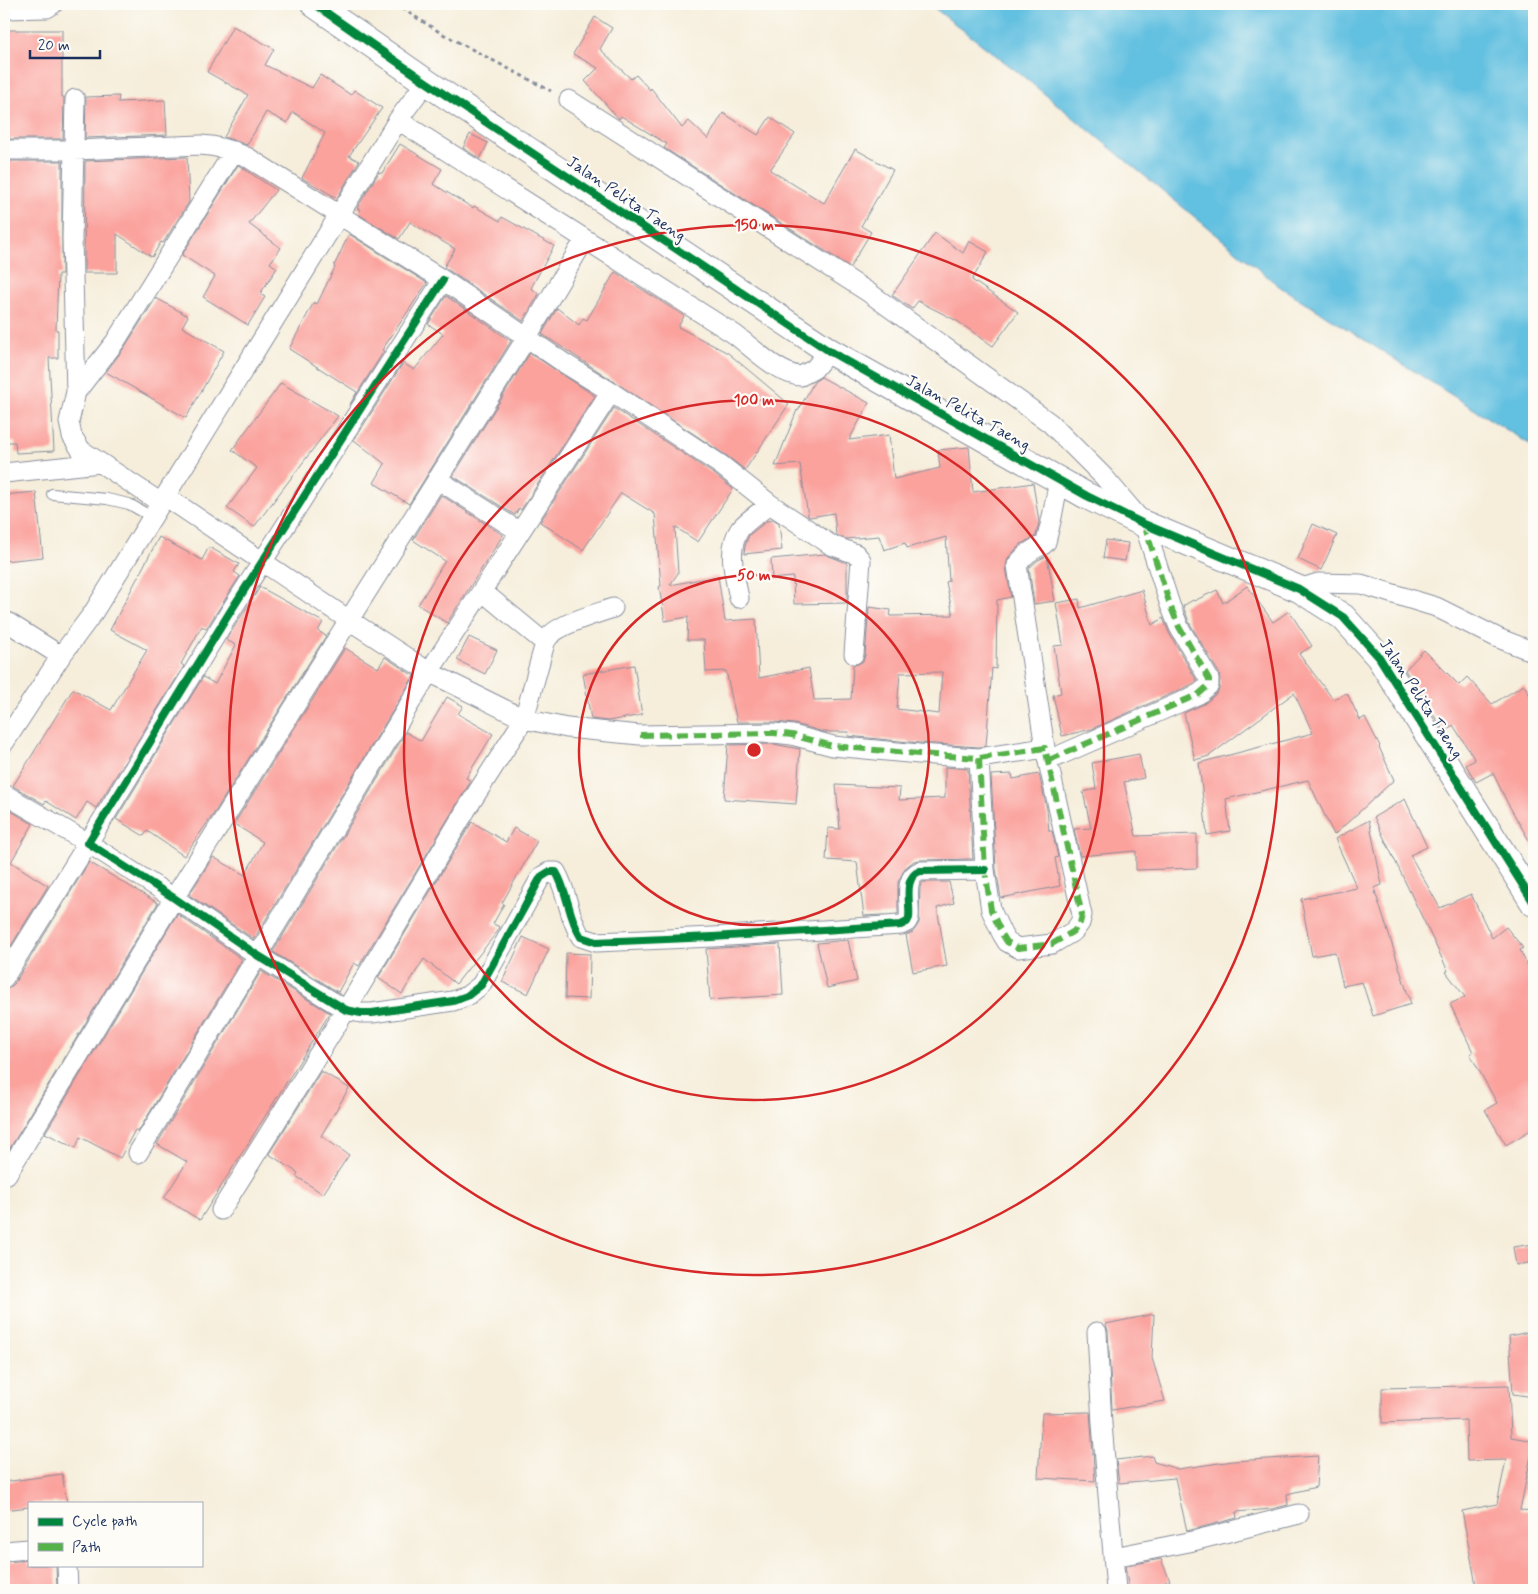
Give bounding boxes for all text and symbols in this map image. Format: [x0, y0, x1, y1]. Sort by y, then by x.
scale bar [30, 28, 100, 60]
text: 20 m [38, 36, 70, 56]
street label: Jalan Pelita Taeng [562, 151, 690, 247]
text: 150 m [734, 216, 774, 236]
street label: Jalan Pelita Taeng [902, 370, 1034, 456]
text: 100 m [734, 391, 774, 411]
text: 50 m [737, 566, 771, 586]
street label: Jalan Pelita Taeng [1374, 635, 1468, 763]
centre of rings [745, 741, 763, 759]
legend [28, 1502, 202, 1566]
text: Cycle path [72, 1512, 137, 1532]
text: Path [72, 1538, 101, 1558]

